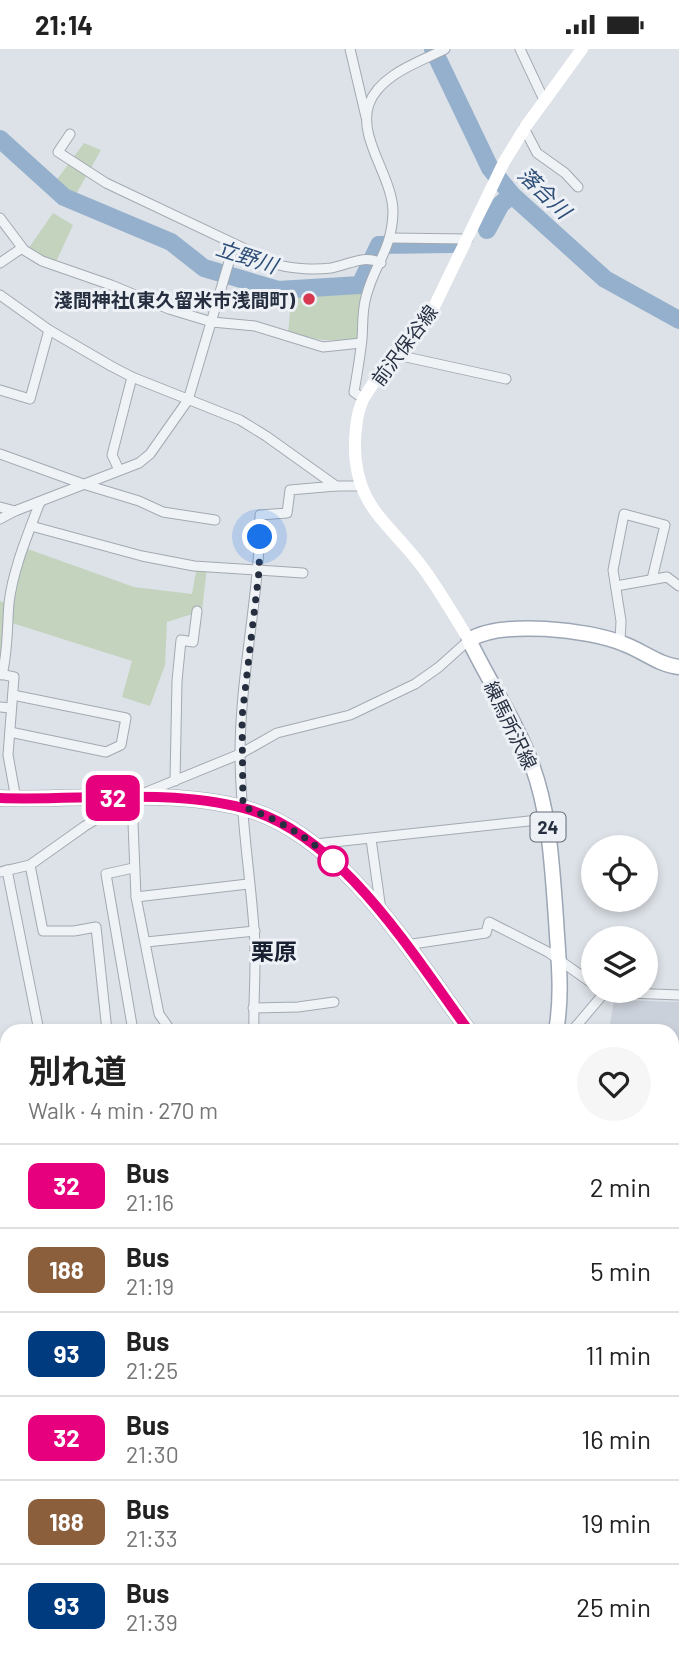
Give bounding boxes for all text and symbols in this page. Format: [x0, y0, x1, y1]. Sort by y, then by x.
text: 21:14 [35, 9, 93, 40]
water label: 落合川 [514, 161, 578, 224]
water label: 立野川 [213, 234, 283, 278]
place label: 淺間神社(東久留米市浅間町) [54, 288, 295, 311]
marker: 淺間神社(東久留米市浅間町) [301, 291, 317, 307]
street label: 前沢保谷線 [366, 300, 442, 390]
your location [242, 519, 277, 554]
street label: 練馬所沢線 [480, 677, 542, 773]
line badge: 32 [82, 775, 144, 821]
text: 32 [100, 783, 126, 812]
road number: 24 [530, 813, 566, 841]
map controls [581, 835, 658, 1003]
button: locate [581, 835, 658, 912]
unlabelled marker [318, 846, 348, 876]
button: layers [581, 926, 658, 1003]
district label: 栗原 [251, 937, 297, 965]
button: heart [577, 1047, 651, 1121]
text: 別れ道 [28, 1050, 127, 1090]
text: Walk · 4 min · 270 m [28, 1096, 218, 1124]
text: Bus [126, 1157, 169, 1188]
text: 32 [53, 1171, 80, 1200]
text: 2 min [590, 1171, 651, 1202]
text: 21:16 [126, 1188, 174, 1216]
text: Bus [126, 1241, 169, 1272]
text: 188 [49, 1255, 84, 1284]
text: 5 min [590, 1255, 651, 1286]
text: 21:19 [126, 1272, 174, 1300]
text: Bus [126, 1325, 169, 1356]
text: 93 [54, 1339, 79, 1368]
text: 11 min [585, 1339, 651, 1370]
text: 21:25 [126, 1356, 178, 1384]
text: Bus [126, 1409, 169, 1440]
text: 32 [53, 1423, 80, 1452]
text: 16 min [581, 1423, 651, 1454]
text: 21:30 [126, 1440, 179, 1468]
text: Bus [126, 1493, 169, 1524]
text: 188 [49, 1507, 84, 1536]
text: 19 min [581, 1507, 651, 1538]
text: 21:33 [126, 1524, 178, 1552]
text: Bus [126, 1577, 169, 1608]
text: 93 [54, 1591, 79, 1620]
text: 25 min [576, 1591, 651, 1622]
text: 21:39 [126, 1608, 178, 1636]

